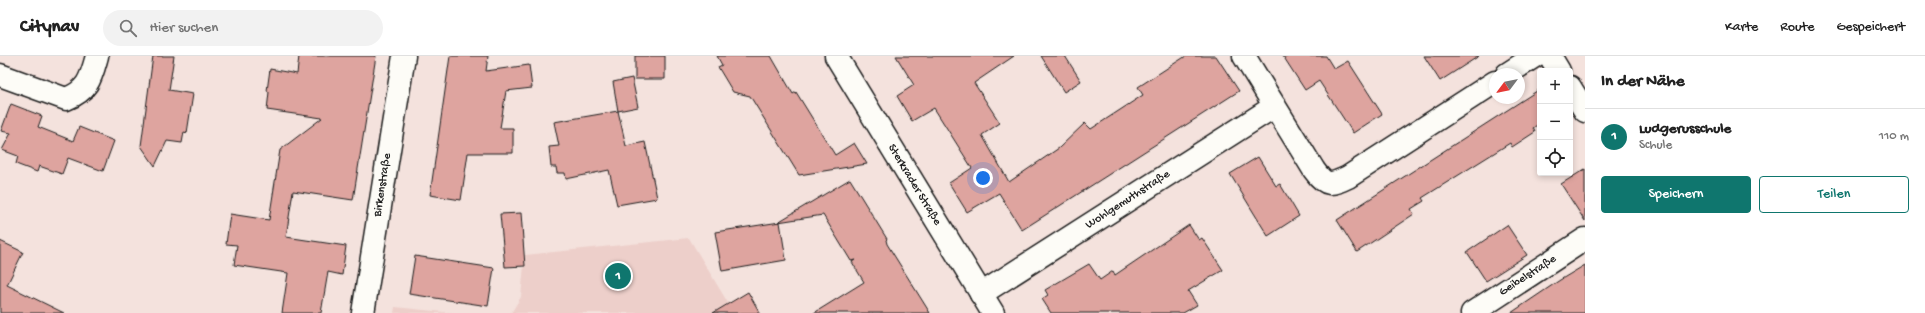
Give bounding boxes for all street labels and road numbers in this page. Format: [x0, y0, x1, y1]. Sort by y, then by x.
street label: Sterkrader Straße [884, 142, 944, 229]
street label: Birkenstraße [371, 152, 395, 219]
street label: Wohlgemuthstraße [1083, 167, 1173, 232]
street label: Geibelstraße [1497, 252, 1560, 300]

